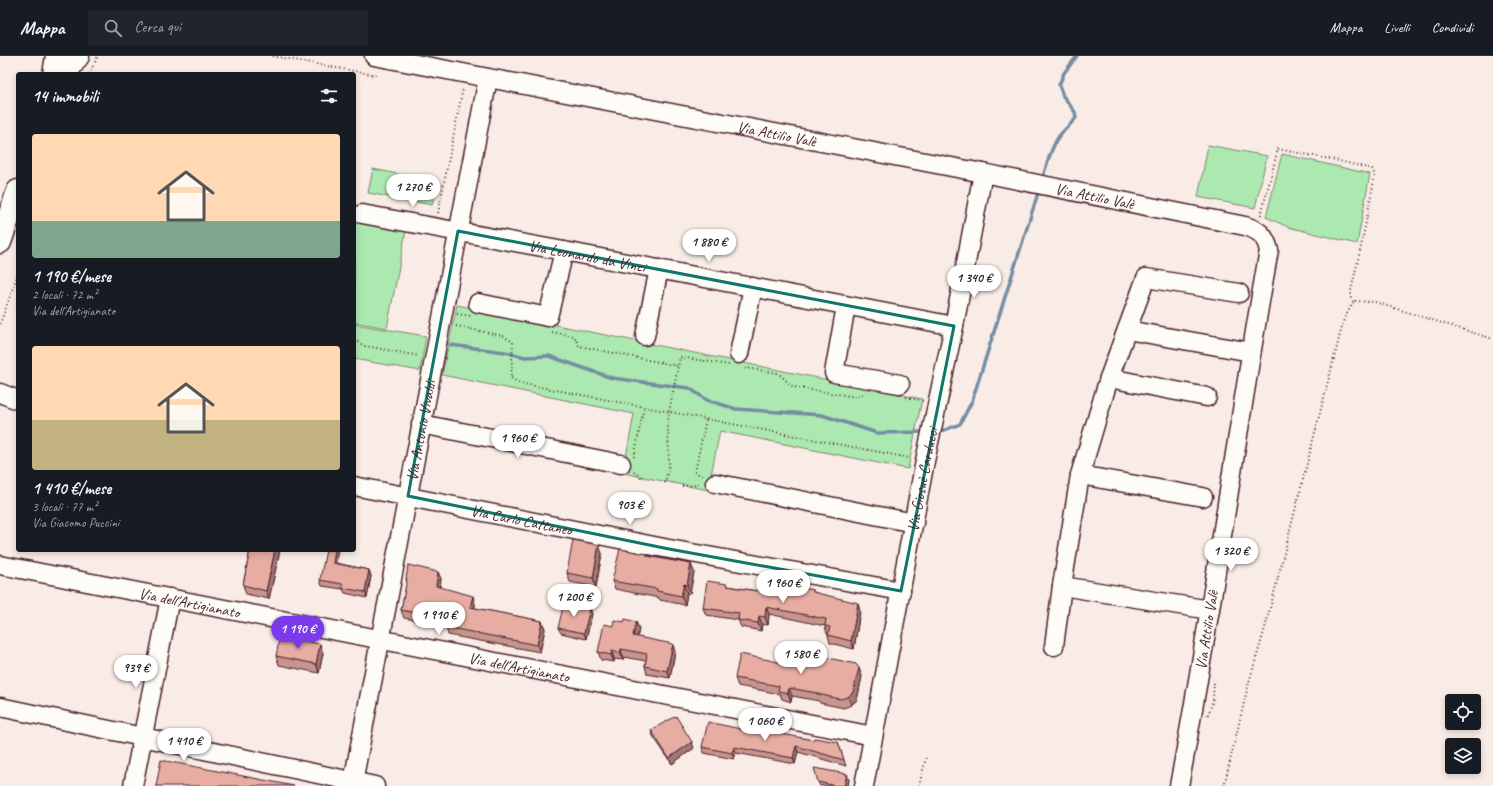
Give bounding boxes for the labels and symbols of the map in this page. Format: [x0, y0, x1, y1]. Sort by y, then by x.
street label: Via Attilio Valè [735, 117, 819, 152]
pin: 1 270 € [376, 174, 450, 208]
street label: Via Attilio Valè [1053, 179, 1137, 215]
pin: 1 880 € [672, 229, 746, 263]
street label: Via Leonardo da Vinci [527, 236, 649, 278]
pin: 1 340 € [937, 265, 1011, 299]
street label: Via Antonio Vivaldi [402, 377, 441, 483]
street label: Via Giosuè Carducci [903, 424, 943, 533]
pin: 1 960 € [481, 425, 555, 459]
pin: 903 € [602, 492, 658, 526]
street label: Via Carlo Cattaneo [469, 501, 576, 541]
pin: 1 320 € [1194, 538, 1268, 572]
pin: 1 960 € [746, 570, 820, 604]
street label: Via dell'Artigianato [137, 583, 244, 623]
pin: 1 200 € [537, 584, 611, 618]
street label: Via Attilio Valè [1191, 587, 1223, 671]
pin: 1 910 € [402, 602, 476, 636]
pin: 1 190 € [261, 616, 335, 650]
pin: 1 580 € [764, 641, 838, 675]
street label: Via dell'Artigianato [467, 648, 573, 688]
pin: 939 € [108, 655, 164, 689]
pin: 1 060 € [728, 708, 802, 742]
pin: 1 410 € [147, 728, 221, 762]

